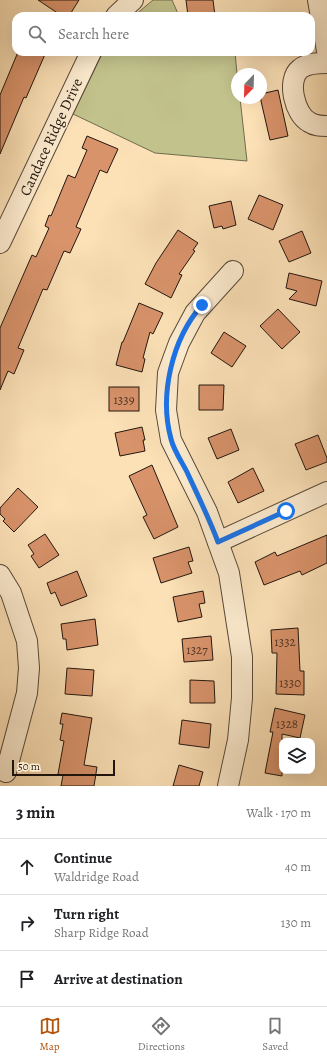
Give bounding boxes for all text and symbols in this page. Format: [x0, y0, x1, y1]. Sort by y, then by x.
search box [12, 12, 315, 56]
icon: search [26, 23, 48, 45]
text: Search here [58, 24, 129, 44]
north arrow [231, 68, 267, 104]
street label: Candace Ridge Drive [15, 75, 87, 199]
route end [193, 296, 211, 314]
house number: 1339 [113, 391, 135, 408]
route start [277, 502, 295, 520]
house number: 1332 [274, 633, 296, 650]
house number: 1327 [186, 641, 208, 658]
house number: 1330 [279, 674, 301, 691]
house number: 1328 [276, 715, 298, 732]
map controls [279, 738, 315, 774]
button: layers [279, 738, 315, 774]
scale bar [12, 758, 115, 777]
text: 50 m [18, 759, 40, 774]
text: 3 min [16, 801, 55, 824]
text: Walk · 170 m [246, 804, 311, 821]
text: Continue [54, 848, 112, 868]
icon: ahead [16, 856, 38, 878]
text: 40 m [285, 858, 311, 875]
text: Waldridge Road [54, 868, 139, 885]
text: Turn right [54, 904, 119, 924]
icon: right [16, 912, 38, 934]
text: 130 m [281, 914, 311, 931]
text: Sharp Ridge Road [54, 924, 149, 941]
icon: arrive [16, 968, 38, 990]
text: Arrive at destination [54, 969, 183, 989]
tab: Map [39, 1015, 61, 1054]
tab: Directions [138, 1015, 185, 1054]
tab: Saved [262, 1015, 288, 1054]

